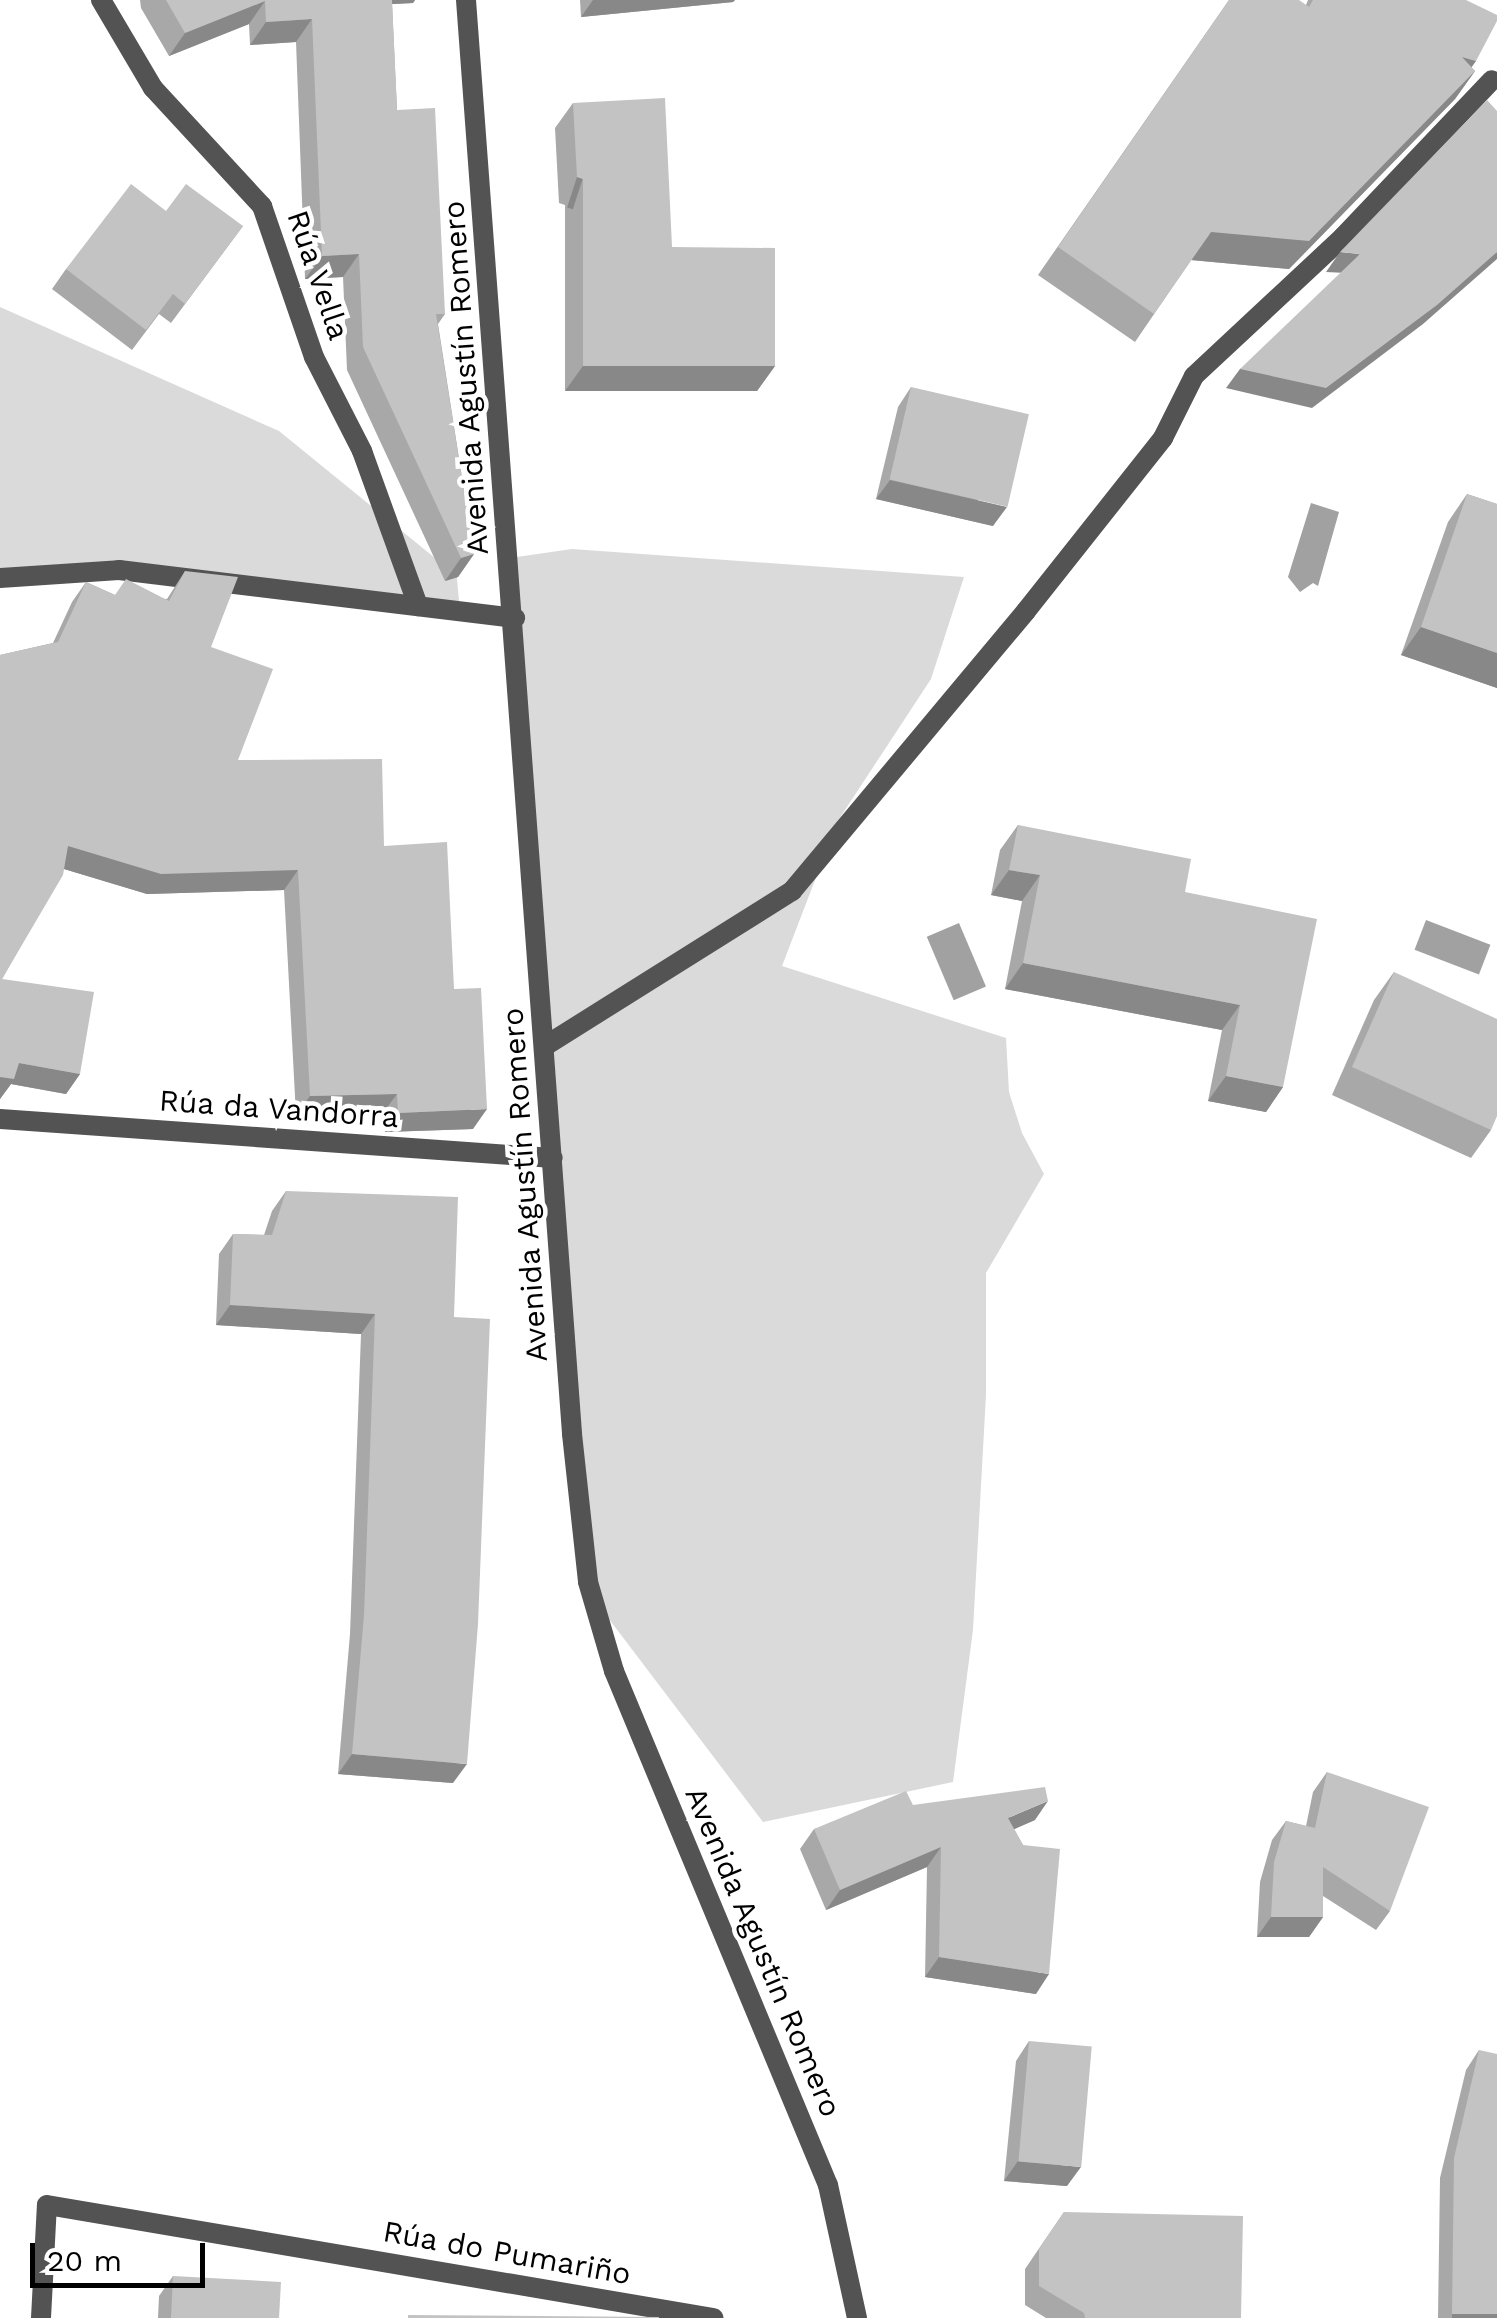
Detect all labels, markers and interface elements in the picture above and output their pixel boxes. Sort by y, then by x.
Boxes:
street label: Avenida Agustín Romero [436,199,496,557]
street label: Rúa Vella [279,205,357,345]
street label: Avenida Agustín Romero [495,1006,555,1364]
street label: Rúa da Vandorra [157,1083,401,1135]
street label: Avenida Agustín Romero [677,1781,849,2123]
street label: Rúa do Pumariño [380,2213,634,2293]
scale bar [35,2223,210,2285]
text: 20 m [47,2243,122,2278]

